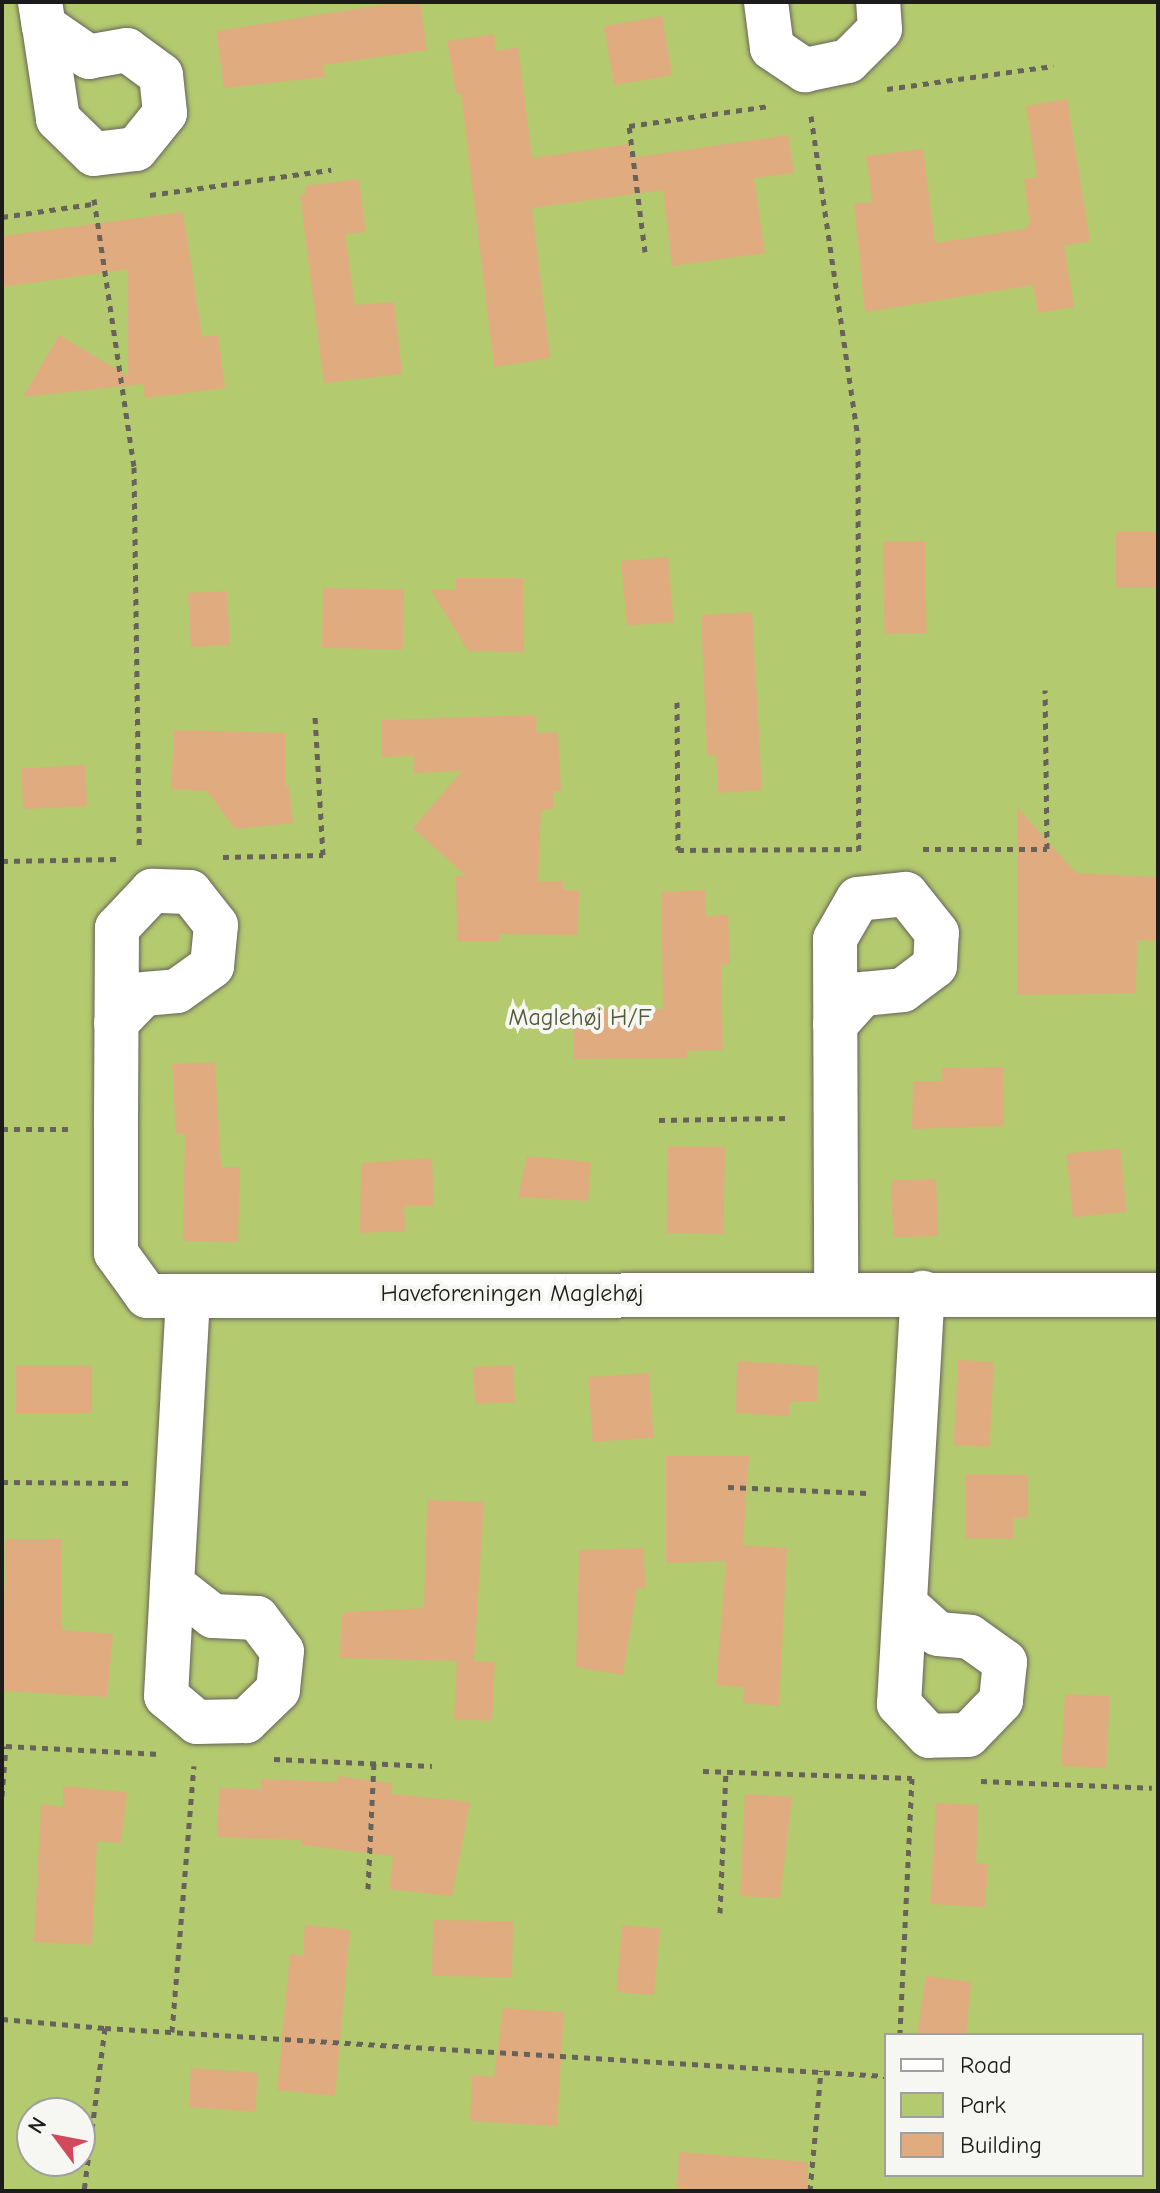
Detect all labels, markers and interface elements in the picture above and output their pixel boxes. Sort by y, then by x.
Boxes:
park label: Maglehøj H/F [508,1004,652,1032]
street label: Haveforeningen Maglehøj [381,1280,643,1308]
legend [884,2033,1144,2177]
text: Road [960,2051,1012,2079]
text: Park [960,2091,1006,2119]
north arrow [16,2097,96,2177]
text: N [23,2112,52,2138]
text: Building [960,2131,1042,2159]

